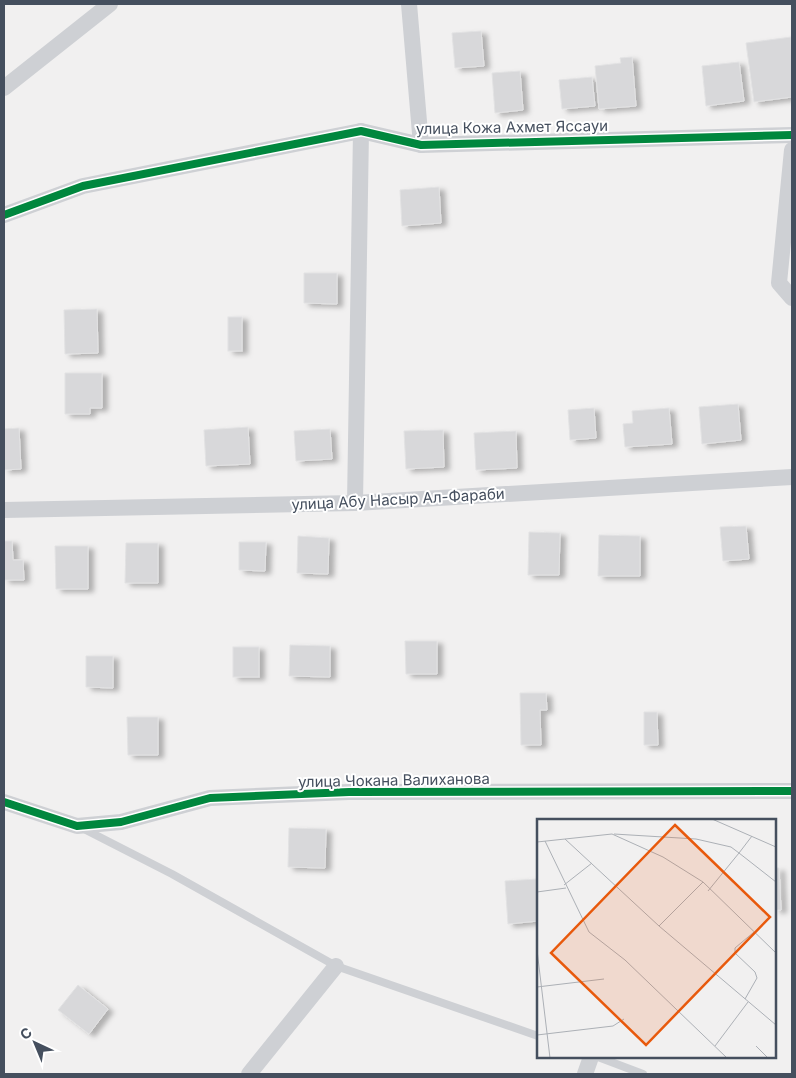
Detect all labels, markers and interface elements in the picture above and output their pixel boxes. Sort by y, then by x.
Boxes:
street label: улица Кожа Ахмет Яссауи [416,116,608,138]
street label: улица Абу Насыр Ал-Фараби [291,484,505,514]
street label: улица Чокана Валиханова [298,769,490,791]
inset map [537,819,776,1058]
north arrow [10,1018,60,1068]
text: С [16,1024,35,1043]

